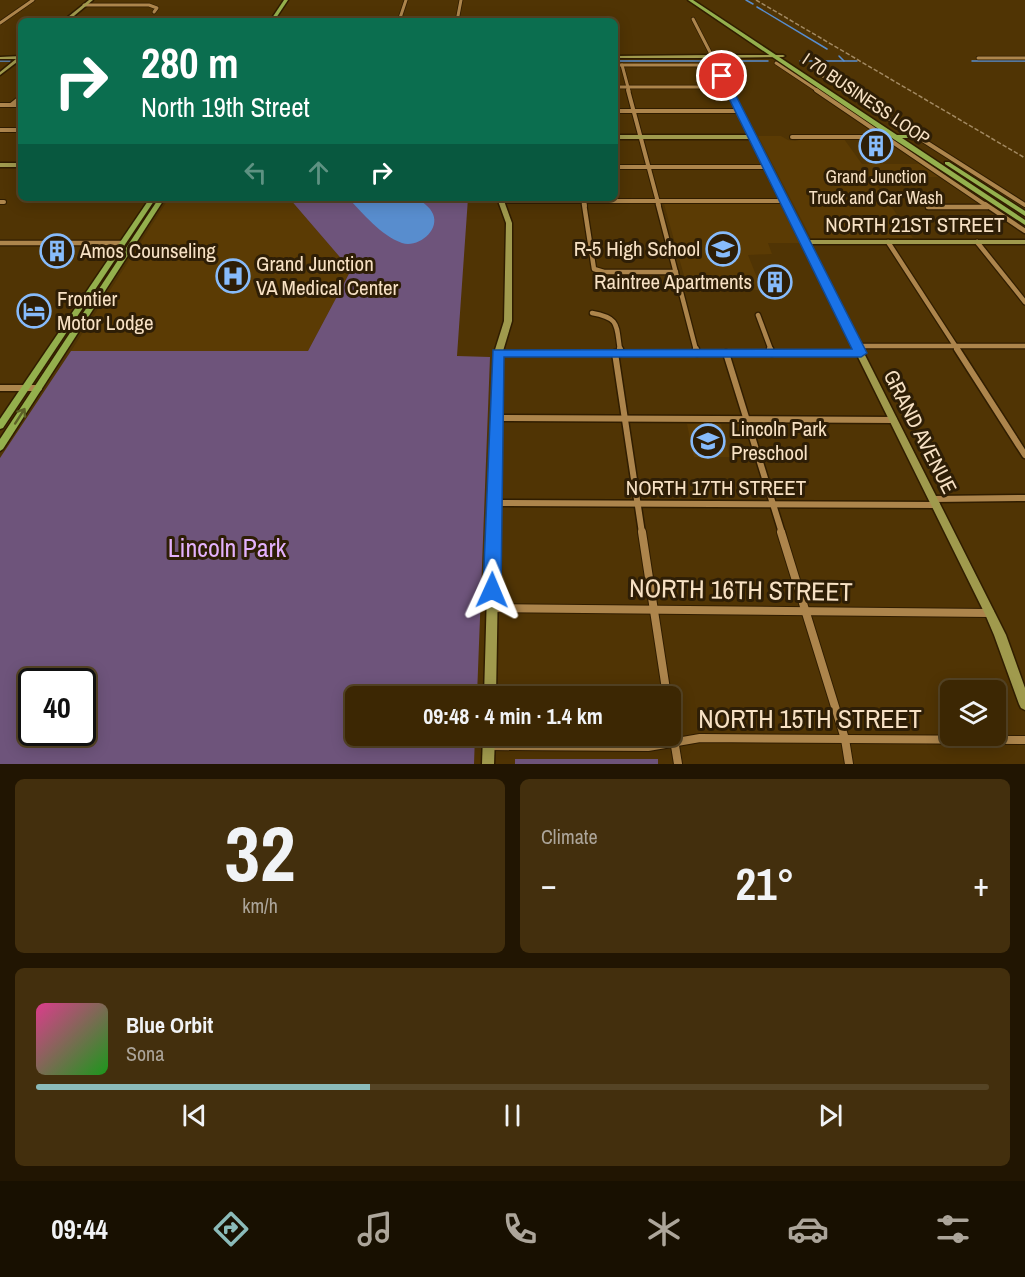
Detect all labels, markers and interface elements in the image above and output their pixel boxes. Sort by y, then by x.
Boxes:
text: 280 m [141,35,239,91]
icon: right [42,42,120,120]
street label: I 70 BUSINESS LOOP [798,47,935,151]
pin [696,50,747,101]
icon: arrive [705,59,738,92]
text: North 19th Street [141,89,310,125]
building icon: Grand Junction Truck and Car Wash [858,128,894,164]
icon: left [239,156,272,189]
icon: ahead [302,156,335,189]
icon: right [365,156,398,189]
place label: Grand Junction Truck and Car Wash [809,164,943,210]
street label: NORTH 21ST STREET [825,210,1005,239]
school or university icon: R-5 High School [705,231,741,267]
building icon: Amos Counseling [39,233,75,269]
place label: R-5 High School [574,234,700,263]
place label: Amos Counseling [79,236,216,265]
place label: Grand Junction VA Medical Center [256,249,399,302]
hospital icon: Grand Junction VA Medical Center [215,258,251,294]
building icon: Raintree Apartments [757,264,793,300]
place label: Raintree Apartments [594,267,752,296]
place label: Frontier Motor Lodge [57,284,154,337]
hotel icon: Frontier Motor Lodge [16,293,52,329]
street label: GRAND AVENUE [877,365,964,499]
one-way arrow [14,408,27,425]
place label: Lincoln Park Preschool [731,414,827,467]
school or university icon: Lincoln Park Preschool [690,423,726,459]
street label: NORTH 17TH STREET [626,473,807,502]
park label: Lincoln Park [168,530,287,565]
position arrow [460,558,524,622]
street label: NORTH 16TH STREET [629,570,853,609]
speed limit sign: 40 [18,668,96,746]
map controls [940,680,1006,746]
button: layers [940,680,1006,746]
text: 09:48 · 4 min · 1.4 km [423,701,603,731]
street label: NORTH 15TH STREET [698,701,922,736]
text: 32 [224,800,296,905]
text: Climate [541,823,598,850]
text: 21° [735,853,795,914]
text: − [541,862,557,906]
text: + [973,862,989,906]
text: km/h [242,892,278,919]
text: Blue Orbit [126,1010,213,1040]
text: Sona [126,1040,164,1067]
icon: previous [178,1099,211,1132]
icon: pause [496,1099,529,1132]
icon: next [814,1099,847,1132]
icon: directions [210,1208,252,1250]
icon: music [354,1208,396,1250]
icon: phone [499,1208,541,1250]
icon: climate [643,1208,685,1250]
icon: car [787,1208,829,1250]
icon: filters [932,1208,974,1250]
text: 09:44 [51,1211,108,1247]

